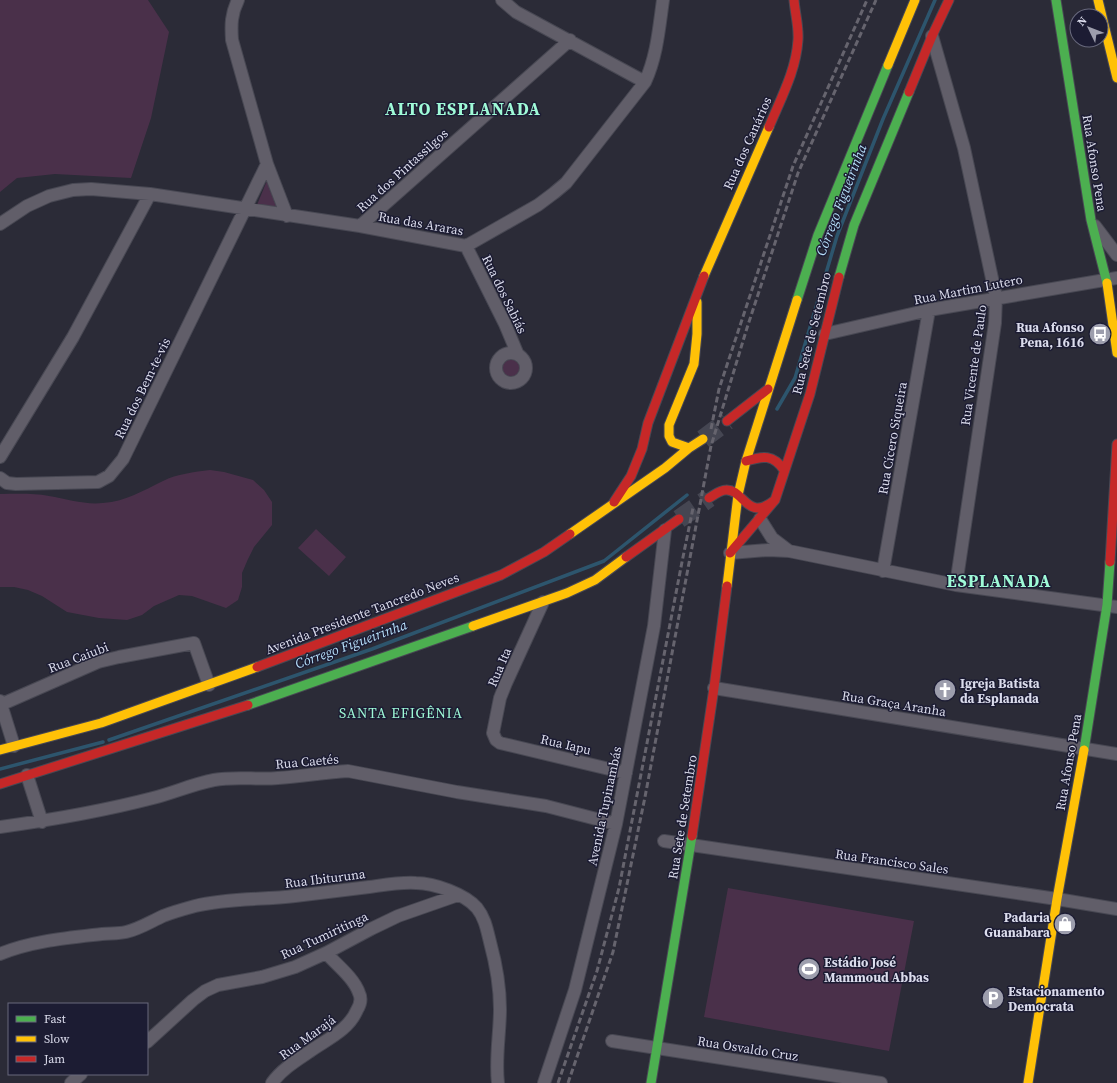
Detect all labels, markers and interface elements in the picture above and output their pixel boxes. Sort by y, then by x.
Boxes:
north arrow [1069,8,1109,48]
text: N [1074,13,1090,30]
street label: Rua dos Canários [719,94,776,192]
district label: ALTO ESPLANADA [385,97,541,121]
street label: Rua Afonso Pena [1078,113,1111,213]
street label: Rua dos Pintassilgos [353,125,452,216]
water label: Córrego Figueirinha [811,141,872,259]
street label: Rua das Araras [377,208,465,239]
street label: Rua dos Sabiás [478,252,531,337]
street label: Rua Sete de Setembro [788,270,835,396]
street label: Rua Martim Lutero [912,271,1024,308]
street label: Rua Vicente de Paulo [957,303,990,427]
place label: Rua Afonso Pena, 1616 [1016,319,1084,351]
bus stop icon: Rua Afonso Pena, 1616 [1087,321,1113,347]
street label: Rua dos Bem-te-vis [111,335,174,442]
street label: Rua Cícero Siqueira [874,380,911,496]
street label: Avenida Presidente Tancredo Neves [263,568,462,658]
district label: ESPLANADA [947,569,1051,593]
water label: Córrego Figueirinha [292,614,410,674]
street label: Rua Caiubi [46,638,111,677]
street label: Rua Ita [484,645,515,689]
place label: Igreja Batista da Esplanada [960,675,1040,707]
church icon: Igreja Batista da Esplanada [932,677,958,703]
street label: Rua Graça Aranha [841,687,948,720]
district label: SANTA EFIGÊNIA [339,703,463,723]
street label: Rua Afonso Pena [1052,712,1085,812]
street label: Rua Iapu [539,730,593,759]
street label: Avenida Tupinambás [584,745,626,867]
street label: Rua Caetés [275,750,340,773]
street label: Rua Sete de Setembro [664,754,701,880]
street label: Rua Francisco Sales [834,845,950,878]
street label: Rua Ibituruna [284,865,367,892]
street label: Rua Tumiritinga [278,908,371,963]
place label: Padaria Guanabara [984,909,1050,941]
shop icon: Padaria Guanabara [1052,911,1078,937]
place label: Estádio José Mammoud Abbas [824,954,929,986]
sports icon: Estádio José Mammoud Abbas [796,956,822,982]
place label: Estacionamento Democrata [1008,983,1105,1015]
parking icon: Estacionamento Democrata [980,985,1006,1011]
legend [8,1003,148,1075]
text: Fast [44,1011,66,1027]
street label: Rua Marajá [276,1011,339,1064]
text: Slow [44,1031,70,1047]
street label: Rua Osvaldo Cruz [696,1032,800,1065]
text: Jam [43,1051,65,1067]

